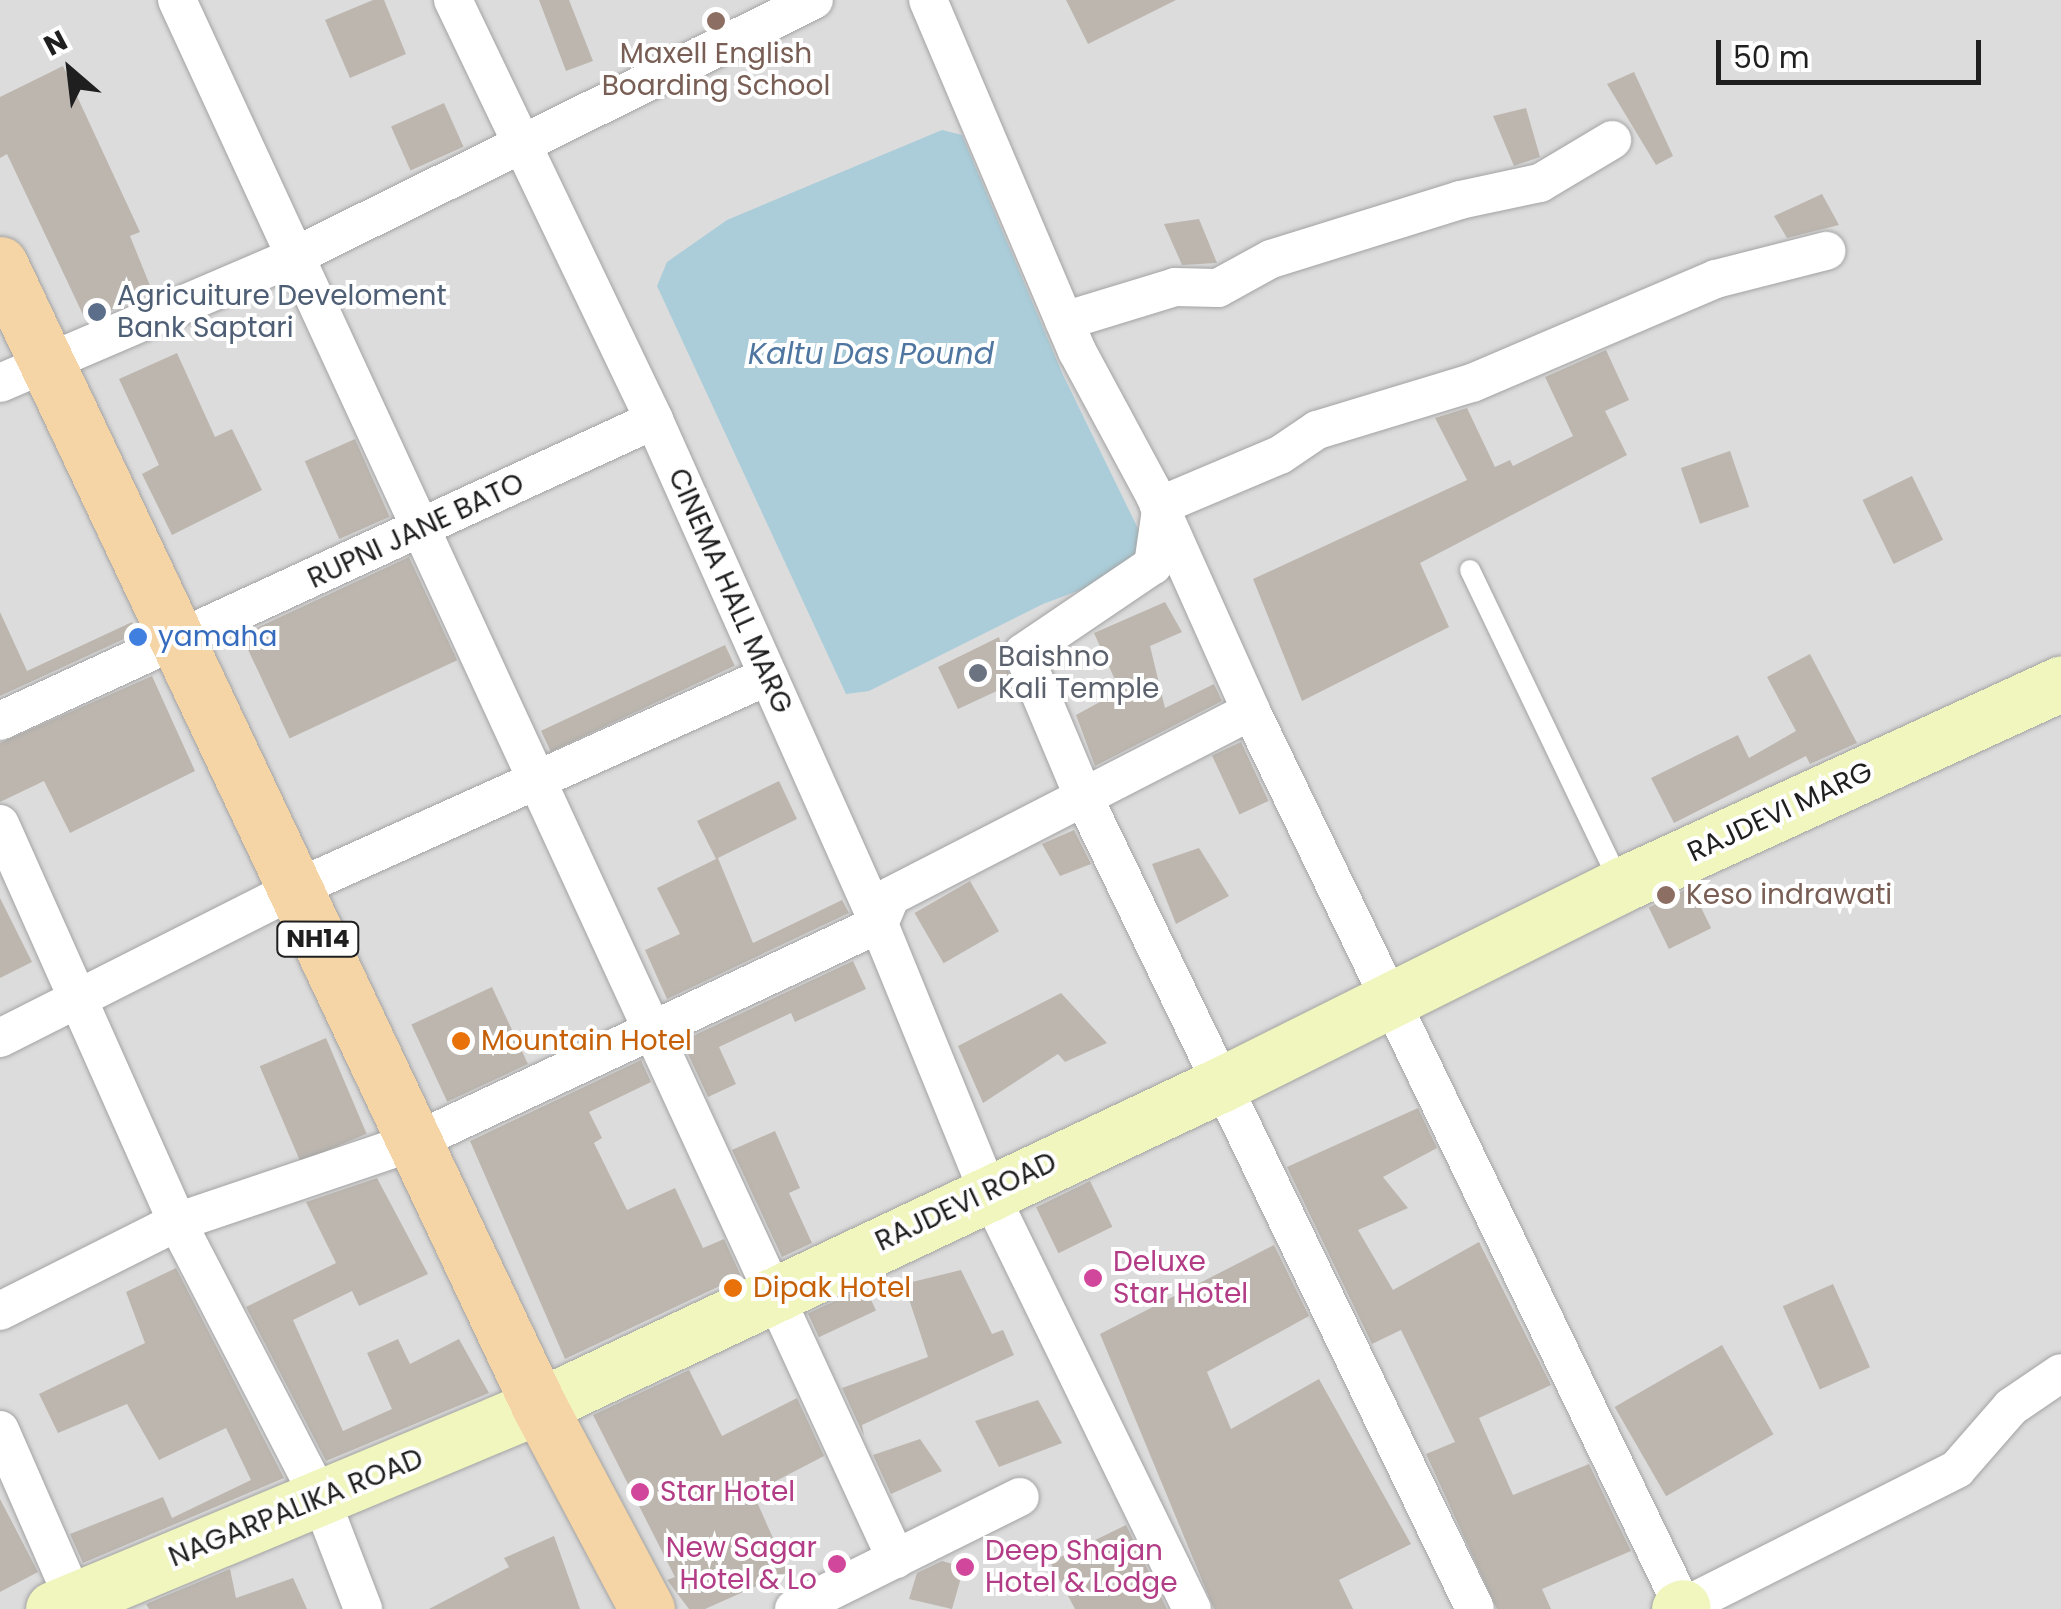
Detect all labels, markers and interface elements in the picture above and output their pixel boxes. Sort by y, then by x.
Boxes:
marker: Maxell English Boarding School [705,10,727,32]
north arrow [20,20,120,120]
scale bar [1721,20,1986,82]
text: N [37,21,74,65]
text: 50 m [1733,36,1810,79]
place label: Maxell English Boarding School [602,37,830,103]
place label: Agricuiture Develoment Bank Saptari [117,279,447,345]
marker: Agricuiture Develoment Bank Saptari [86,301,108,323]
water label: Kaltu Das Pound [748,336,994,372]
street label: CINEMA HALL MARG [661,463,799,719]
street label: RUPNI JANE BATO [303,466,529,596]
place label: yamaha [158,620,277,654]
marker: yamaha [127,626,149,648]
place label: Baishno Kali Temple [998,640,1159,706]
marker: Baishno Kali Temple [967,662,989,684]
street label: RAJDEVI MARG [1682,755,1878,869]
place label: Keso indrawati [1686,878,1892,912]
marker: Keso indrawati [1655,884,1677,906]
road number: NH14 [276,919,360,959]
place label: Mountain Hotel [481,1024,692,1058]
marker: Mountain Hotel [450,1030,472,1052]
street label: RAJDEVI ROAD [870,1145,1062,1259]
place label: Deluxe Star Hotel [1113,1245,1248,1311]
marker: Deluxe Star Hotel [1082,1267,1104,1289]
place label: Dipak Hotel [753,1271,911,1305]
marker: Dipak Hotel [722,1277,744,1299]
street label: NAGARPALIKA ROAD [164,1442,428,1574]
place label: Star Hotel [660,1475,795,1509]
marker: Star Hotel [629,1481,651,1503]
place label: New Sagar Hotel & Lo [666,1531,817,1597]
place label: Deep Shajan Hotel & Lodge [985,1534,1178,1600]
marker: New Sagar Hotel & Lo [826,1553,848,1575]
marker: Deep Shajan Hotel & Lodge [954,1556,976,1578]

